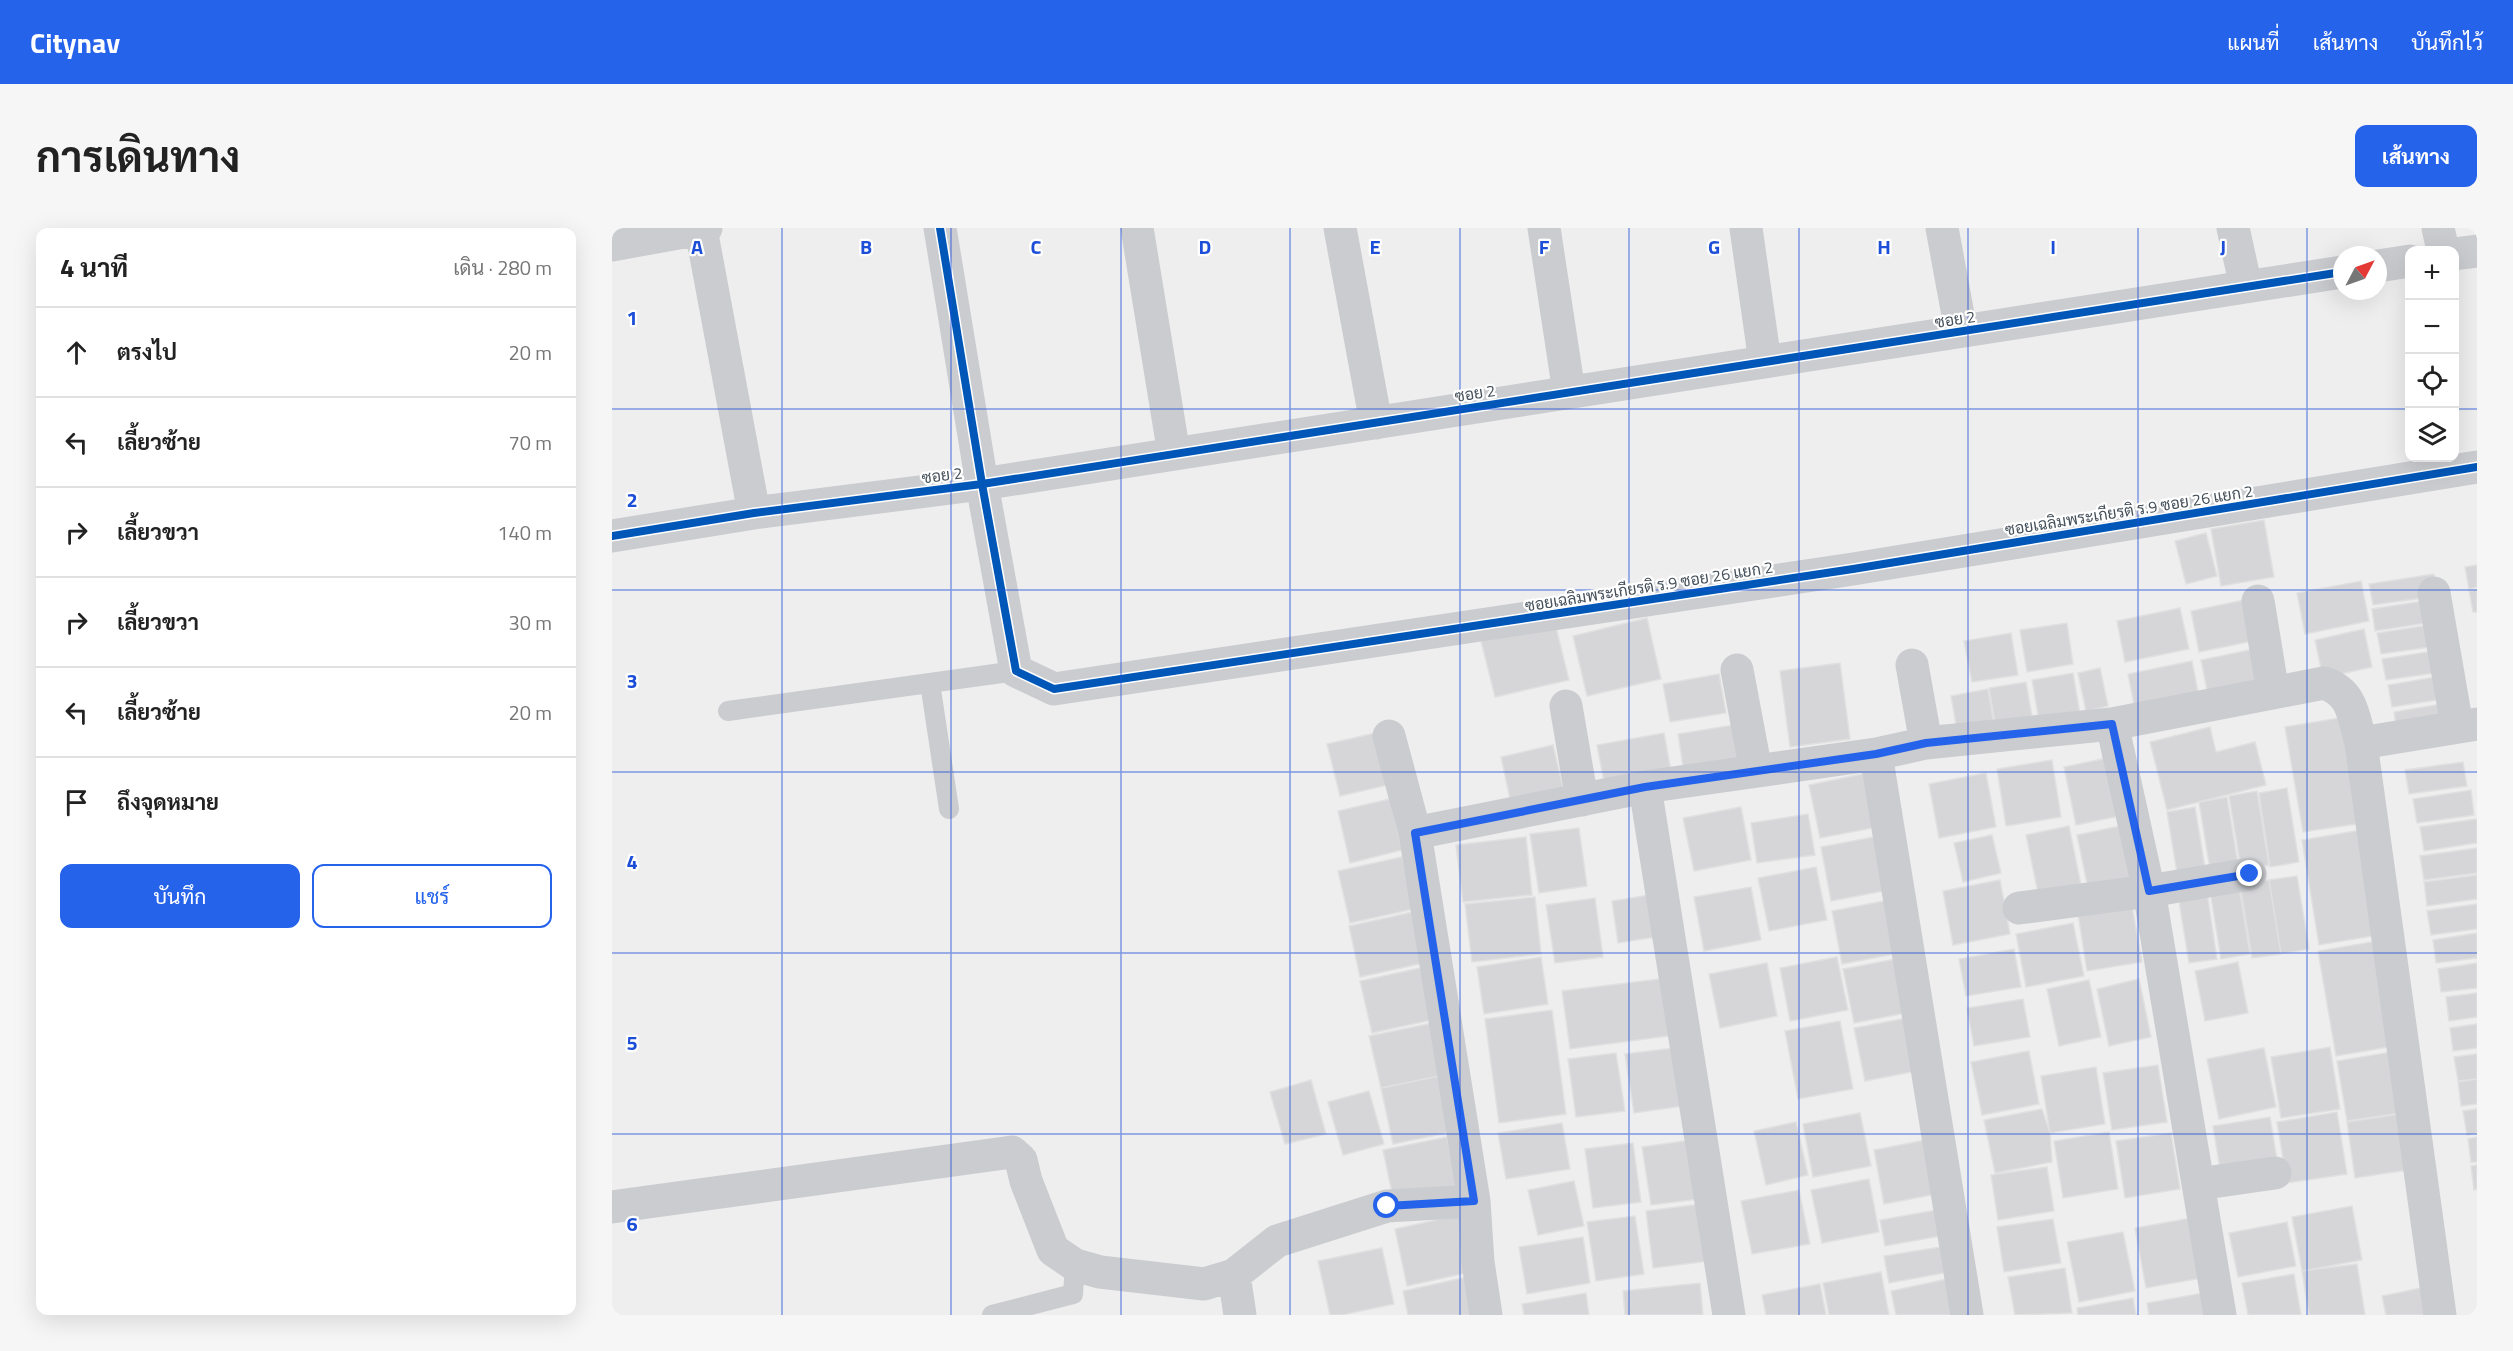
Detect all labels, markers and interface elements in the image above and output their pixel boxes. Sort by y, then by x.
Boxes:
text: Citynav [30,21,120,64]
text: แผนที่ [2227,26,2280,58]
text: เส้นทาง [2313,26,2378,58]
text: บันทึกไว้ [2411,26,2483,58]
text: การเดินทาง [36,124,240,188]
button: เส้นทาง [2355,125,2477,187]
text: A [691,231,703,262]
text: B [860,231,872,262]
text: C [1031,231,1042,262]
text: D [1199,231,1211,262]
text: E [1369,231,1381,262]
text: F [1539,231,1550,262]
text: G [1708,231,1720,262]
text: H [1877,231,1891,262]
text: I [2050,231,2056,262]
text: J [2220,231,2226,262]
north arrow [2333,246,2387,300]
map controls [2405,246,2459,462]
button: + [2405,246,2459,300]
text: 4 นาที [60,248,128,287]
text: เดิน · 280 m [453,252,552,283]
button: − [2405,300,2459,354]
text: 1 [626,302,638,333]
street label: ซอย 2 [1933,304,1977,334]
text: ตรงไป [117,335,177,369]
icon: ahead [60,336,93,369]
text: 20 m [508,337,552,368]
button: locate [2405,354,2459,408]
street label: ซอย 2 [1453,378,1497,408]
button: layers [2405,408,2459,462]
text: เลี้ยวซ้าย [117,425,201,459]
icon: left [60,426,93,459]
text: 70 m [508,427,552,458]
street label: ซอย 2 [920,461,964,489]
street label: ซอยเฉลิมพระเกียรติ ร.9 ซอย 26 แยก 2 [2003,479,2255,541]
text: 2 [626,484,638,515]
text: เลี้ยวขวา [117,515,199,549]
icon: right [60,516,93,549]
text: 140 m [497,517,552,548]
street label: ซอยเฉลิมพระเกียรติ ร.9 ซอย 26 แยก 2 [1523,555,1775,617]
text: เลี้ยวขวา [117,605,199,639]
icon: right [60,606,93,639]
text: 30 m [508,607,552,638]
text: 3 [626,665,638,696]
text: เลี้ยวซ้าย [117,695,201,729]
icon: left [60,696,93,729]
text: 20 m [508,697,552,728]
text: ถึงจุดหมาย [117,785,219,819]
icon: arrive [60,786,93,819]
text: 4 [626,846,638,877]
route end [2236,860,2262,886]
button: บันทึก [60,864,300,928]
button: แชร์ [312,864,552,928]
text: 5 [626,1027,638,1058]
route start [1373,1192,1399,1218]
text: 6 [626,1208,638,1239]

